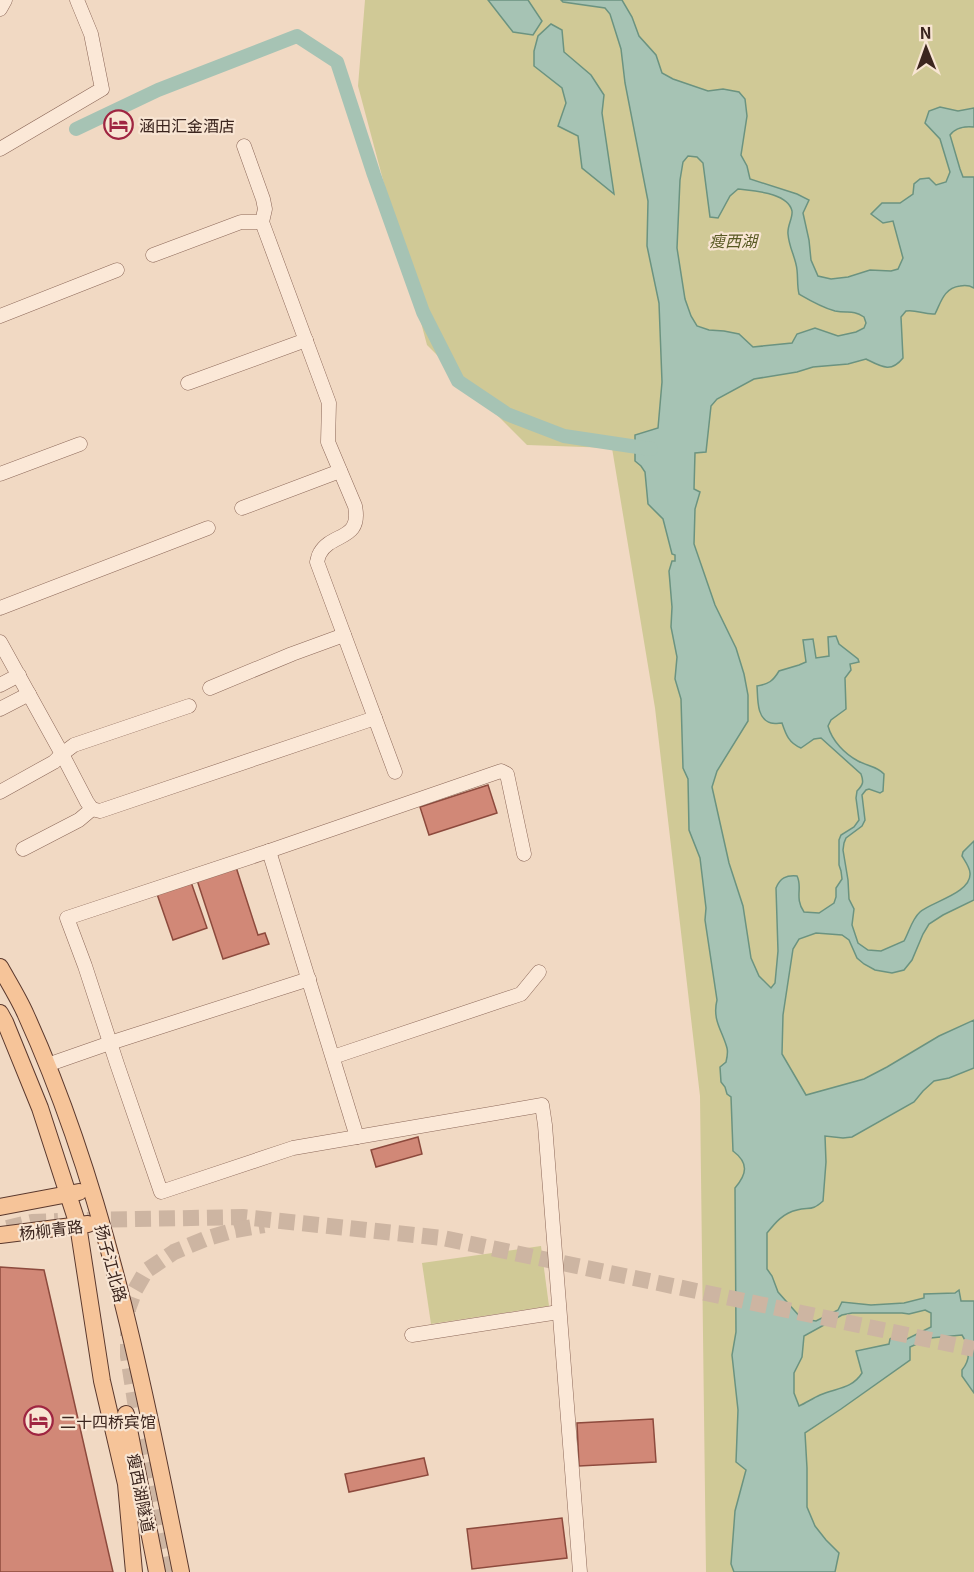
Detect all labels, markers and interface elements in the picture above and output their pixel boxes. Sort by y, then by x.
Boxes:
north arrow [896,18,956,78]
text: N [920,20,932,44]
hotel icon: 涵田汇金酒店 [102,109,134,141]
place label: 涵田汇金酒店 [139,113,235,137]
park label: 瘦西湖 [709,228,760,252]
street label: 杨柳青路 [18,1213,84,1245]
street label: 扬子江北路 [90,1221,134,1305]
hotel icon: 二十四桥宾馆 [23,1405,55,1437]
place label: 二十四桥宾馆 [60,1409,156,1433]
street label: 瘦西湖隧道 [123,1451,161,1535]

